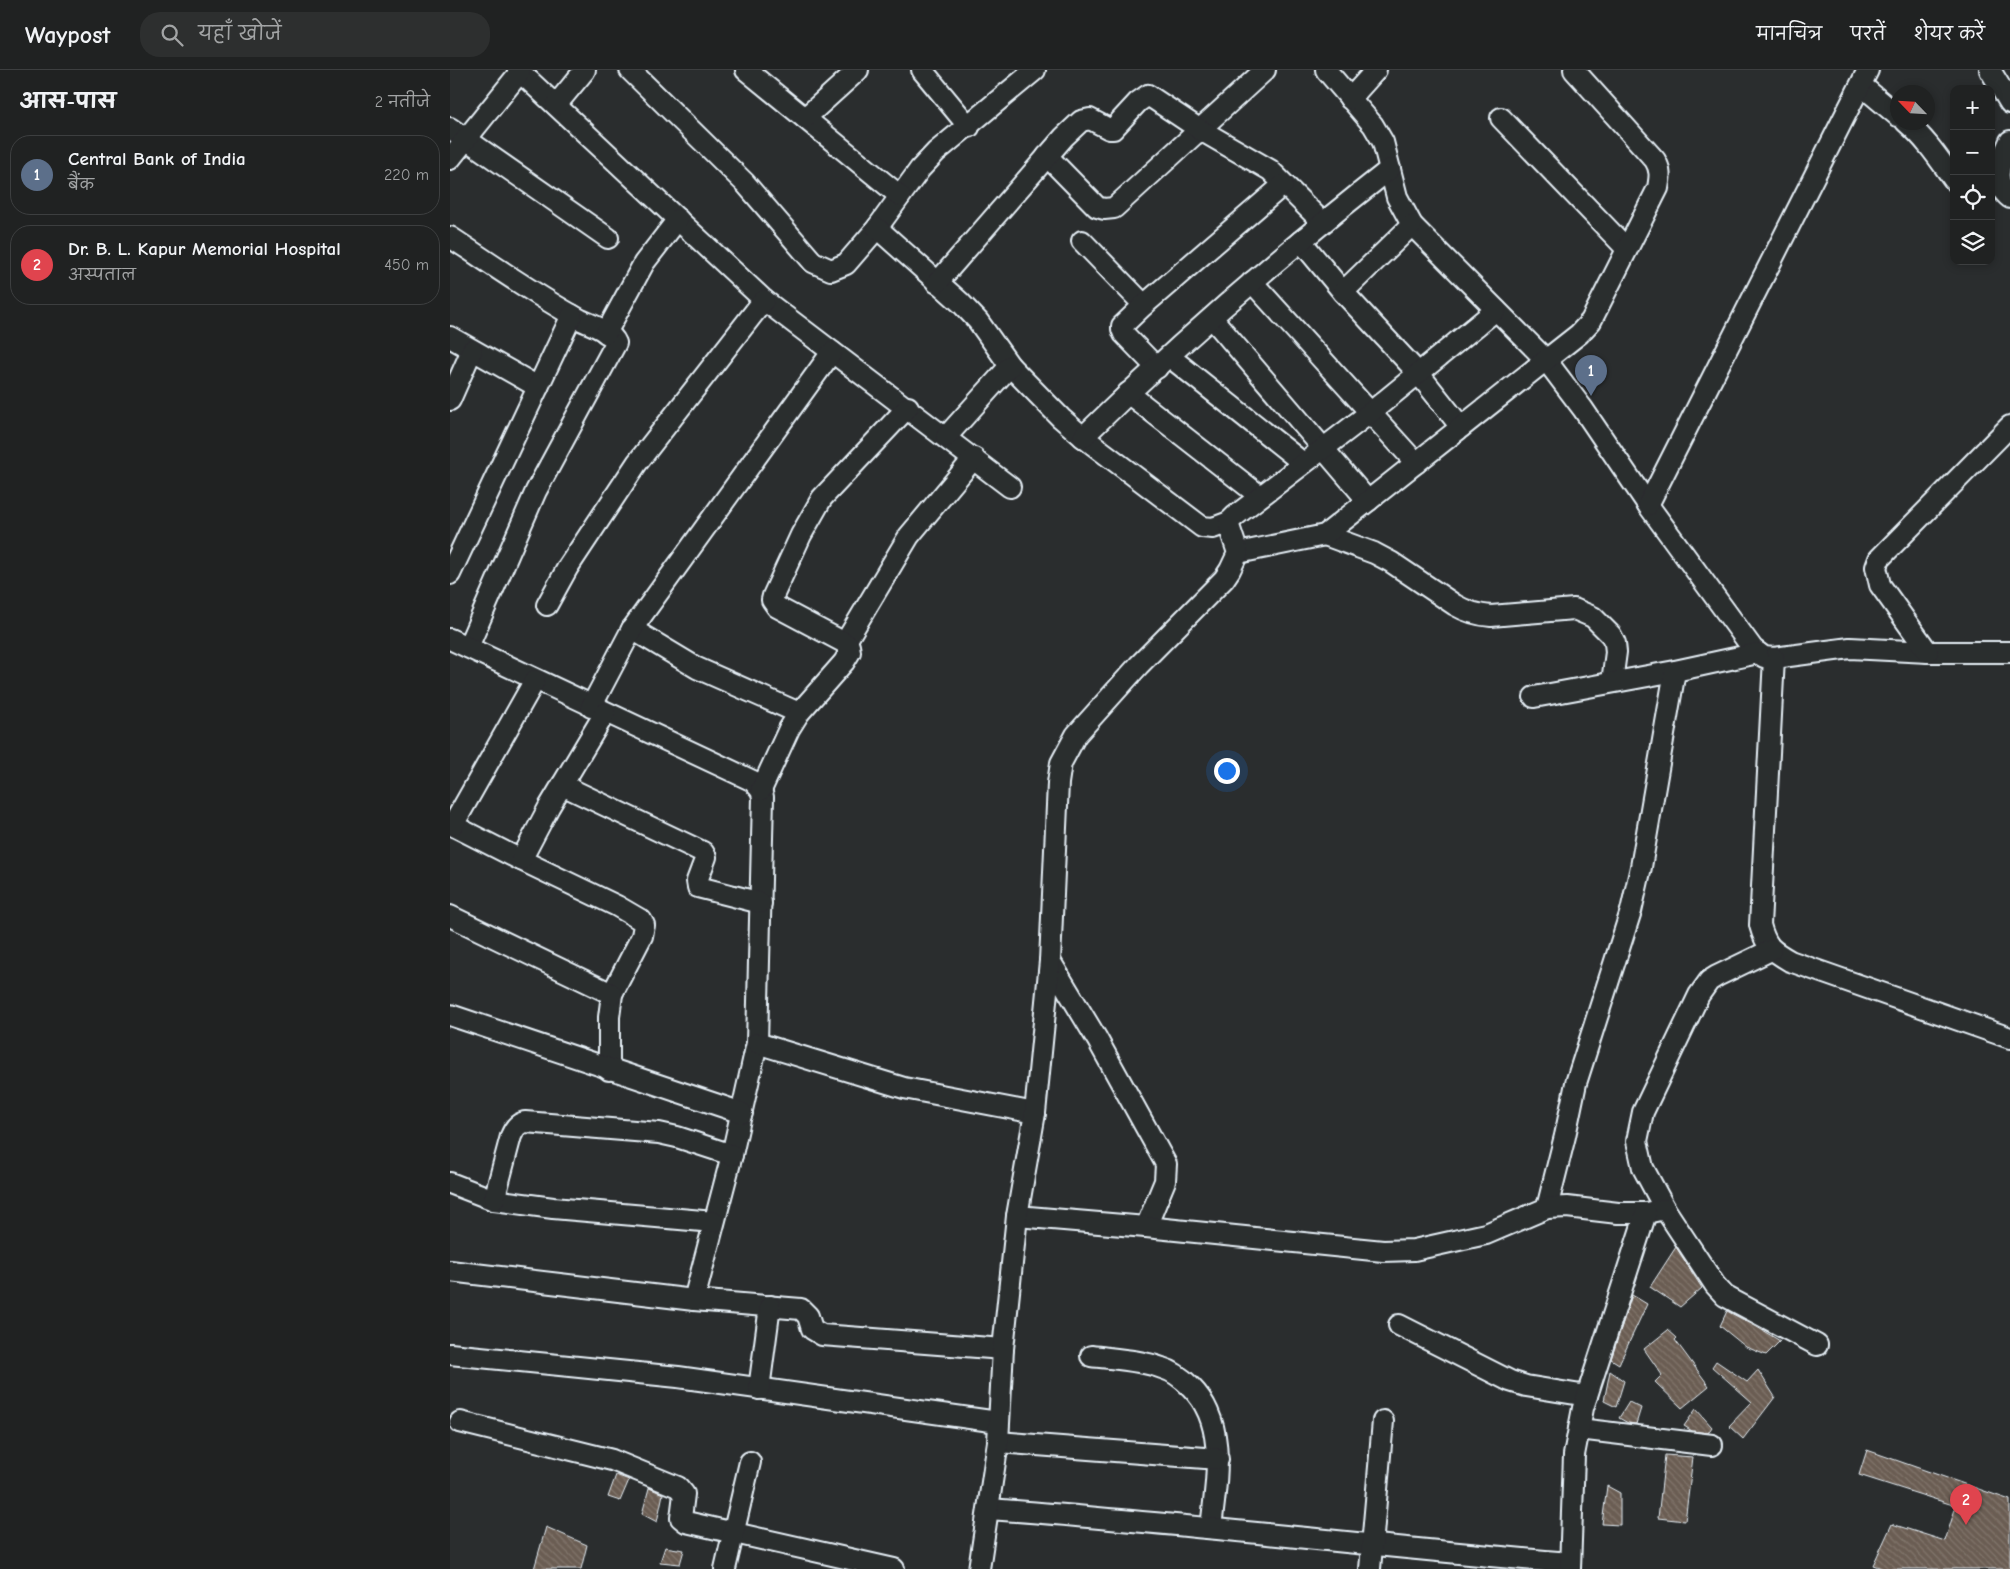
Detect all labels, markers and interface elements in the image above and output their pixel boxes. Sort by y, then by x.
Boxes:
search box [140,12,490,57]
text: Waypost [25,21,110,49]
icon: search [158,21,186,49]
text: यहाँ खोजें [198,23,281,45]
text: मानचित्र [1756,24,1822,45]
text: परतें [1850,24,1886,45]
text: शेयर करें [1914,24,1985,45]
north arrow [1890,85,1935,130]
map controls [1950,85,1995,265]
button: + [1950,85,1995,130]
text: आस-पास [20,89,116,113]
text: 2 नतीजे [375,93,430,111]
button: − [1950,130,1995,175]
text: Central Bank of India [68,148,246,170]
text: 1 [34,166,40,184]
text: 220 m [384,166,429,184]
button: locate [1950,175,1995,220]
text: बैंक [68,176,94,194]
button: layers [1950,220,1995,265]
text: Dr. B. L. Kapur Memorial Hospital [68,238,341,260]
text: 2 [33,256,41,274]
text: 450 m [384,256,429,274]
text: अस्पताल [68,266,136,284]
pin: 1 [1575,355,1607,396]
your location [1214,758,1240,784]
pin: 2 [1950,1484,1982,1525]

